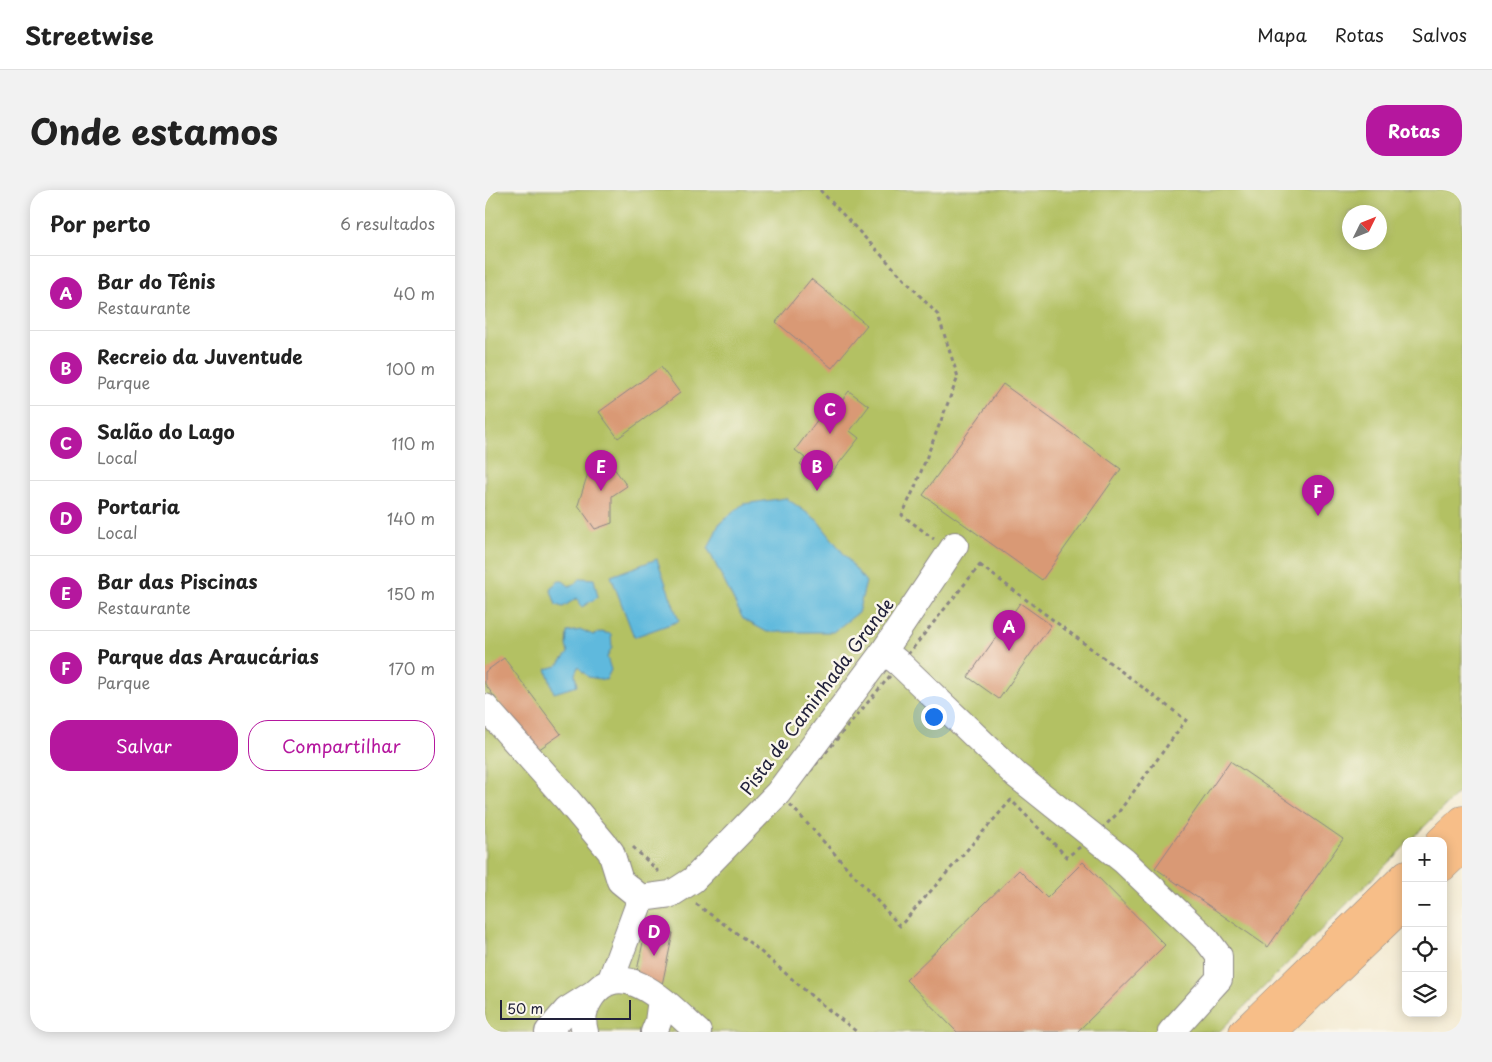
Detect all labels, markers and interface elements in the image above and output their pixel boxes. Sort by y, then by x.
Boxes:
text: Streetwise [25,17,154,53]
text: Mapa [1257,21,1307,48]
text: Rotas [1335,21,1384,48]
text: Salvos [1412,21,1467,48]
text: Onde estamos [30,104,278,157]
button: Rotas [1366,105,1462,156]
north arrow [1342,205,1387,250]
text: Por perto [50,207,150,239]
text: 6 resultados [340,211,435,235]
text: Bar do Tênis [97,267,215,295]
text: A [60,281,72,305]
text: 40 m [393,281,435,305]
text: Restaurante [97,295,191,319]
text: Recreio da Juventude [97,342,303,370]
text: B [61,356,71,380]
text: 100 m [386,356,435,380]
text: Parque [97,370,150,394]
pin: C [814,393,846,434]
text: Salão do Lago [97,417,235,445]
text: C [60,431,72,455]
text: 110 m [392,431,435,455]
text: Local [97,445,138,469]
pin: E [585,450,617,491]
pin: B [801,450,833,491]
pin: F [1302,475,1334,516]
text: Portaria [97,492,180,520]
text: D [60,506,72,530]
text: 140 m [387,506,435,530]
text: Local [97,520,138,544]
text: Bar das Piscinas [97,567,258,595]
text: E [61,581,71,605]
text: 150 m [387,581,435,605]
street label: Pista de Caminhada Grande [733,592,899,800]
text: Restaurante [97,595,191,619]
pin: A [993,610,1025,651]
text: Parque das Araucárias [97,642,319,670]
text: F [61,656,71,680]
text: 170 m [389,656,435,680]
text: Parque [97,670,150,694]
your location [921,704,947,730]
button: Salvar [50,720,238,771]
button: Compartilhar [248,720,435,771]
map controls [1402,837,1447,1017]
button: + [1402,837,1447,882]
button: − [1402,882,1447,927]
pin: D [638,915,670,956]
button: locate [1402,927,1447,972]
button: layers [1402,972,1447,1017]
scale bar [500,997,631,1020]
text: 50 m [507,998,543,1019]

